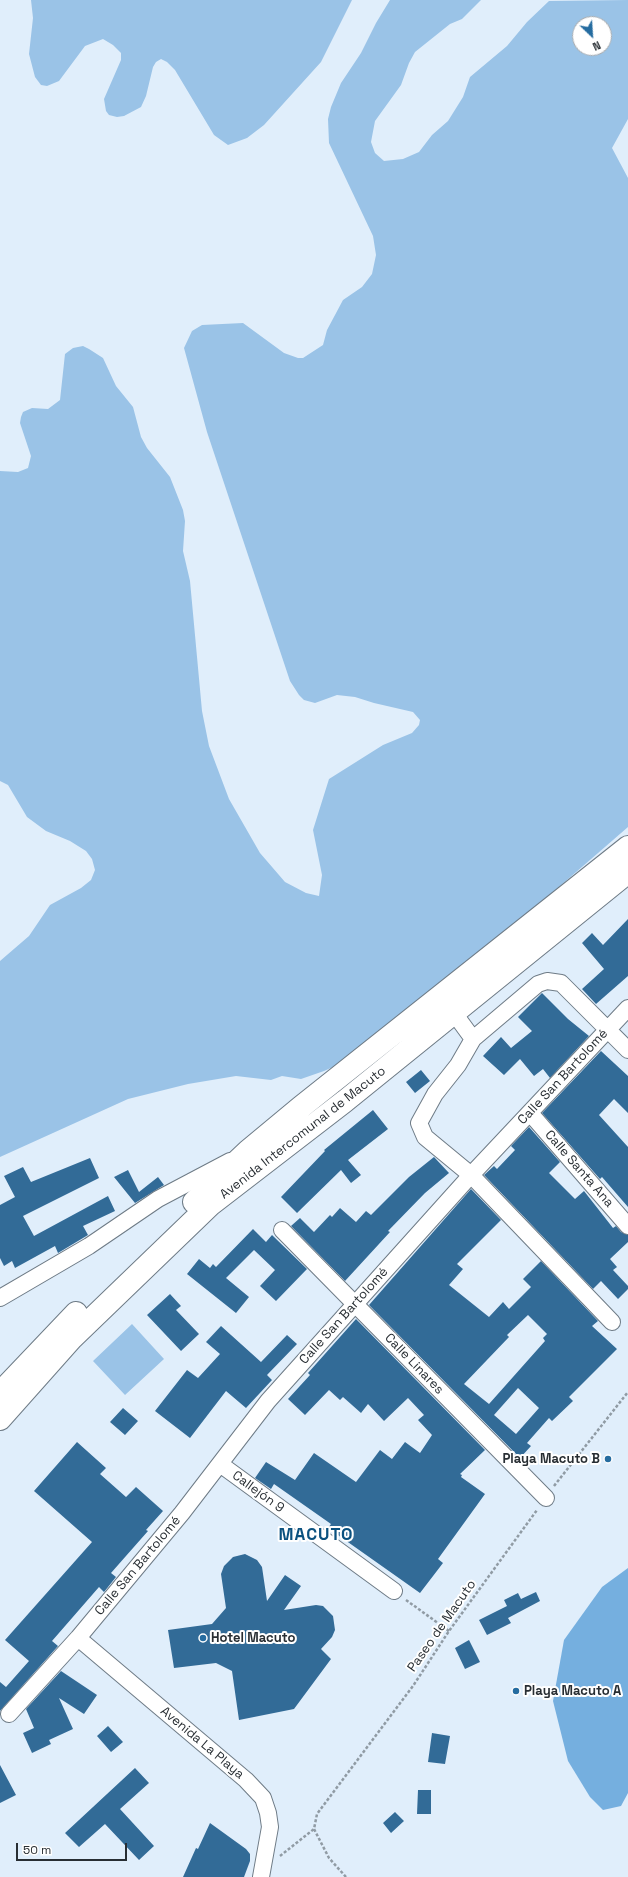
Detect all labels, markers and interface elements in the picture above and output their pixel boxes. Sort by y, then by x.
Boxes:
north arrow [572,16,612,56]
text: N [590,38,603,54]
street label: Calle San Bartolomé [515,1026,611,1128]
street label: Avenida Intercomunal de Macuto [217,1063,389,1203]
street label: Calle Santa Ana [541,1127,617,1211]
street label: Calle San Bartolomé [296,1264,392,1368]
street label: Calle Linares [381,1330,447,1398]
place label: Playa Macuto B [502,1451,600,1467]
marker: Playa Macuto B [603,1454,613,1464]
street label: Callejón 9 [229,1468,287,1516]
street label: Calle San Bartolomé [92,1513,184,1619]
district label: MACUTO [278,1525,354,1545]
street label: Paseo de Macuto [405,1577,479,1675]
place label: Hotel Macuto [211,1630,295,1646]
marker: Hotel Macuto [198,1633,208,1643]
place label: Playa Macuto A [524,1683,621,1699]
marker: Playa Macuto A [511,1686,521,1696]
street label: Avenida La Playa [157,1703,247,1783]
scale bar [18,1835,129,1861]
text: 50 m [23,1842,51,1858]

